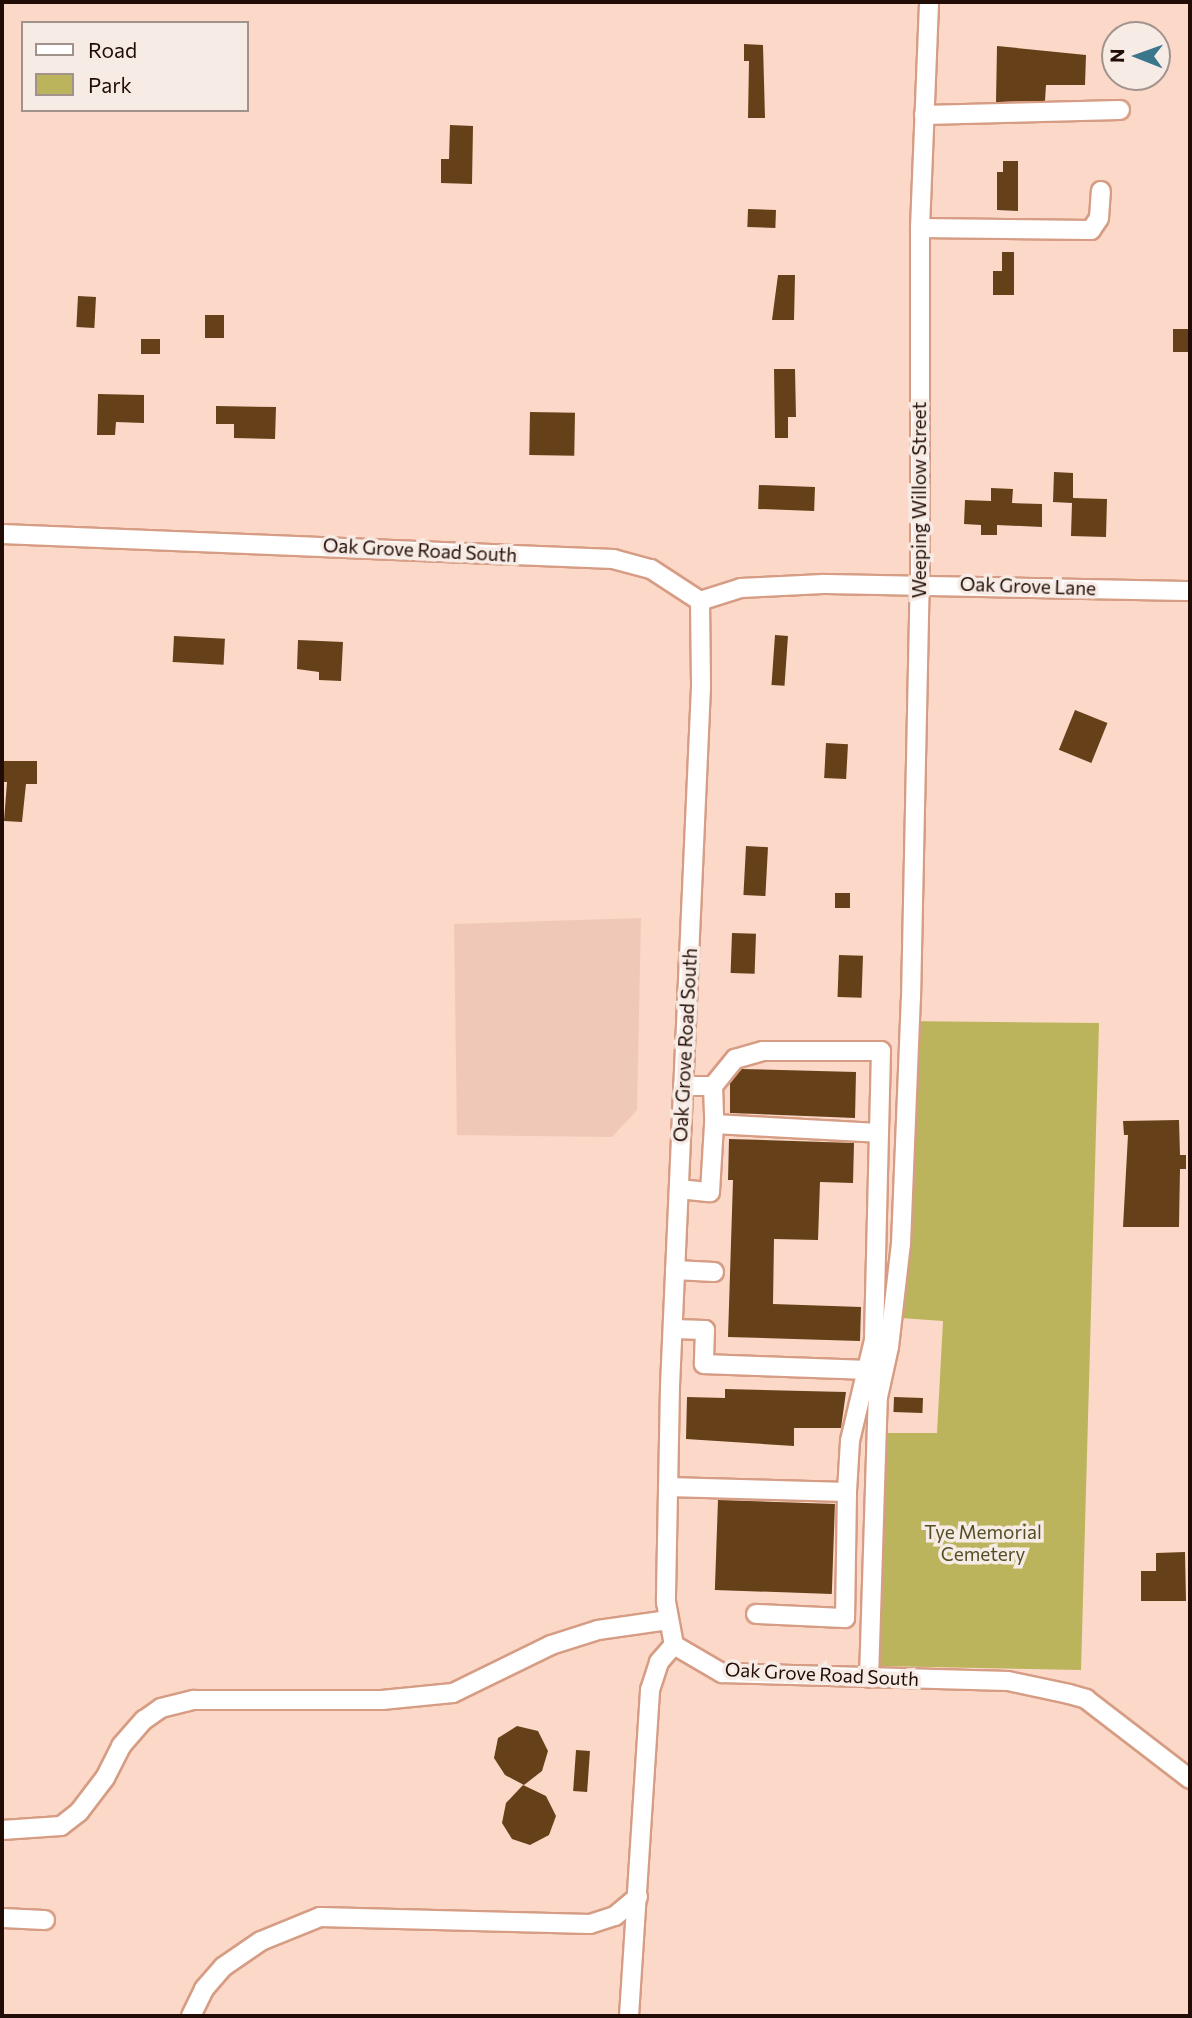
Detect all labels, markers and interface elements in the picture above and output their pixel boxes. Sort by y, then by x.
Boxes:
legend [21,21,248,112]
north arrow [1101,21,1171,91]
text: Road [88,37,137,62]
text: N [1105,48,1128,63]
text: Park [88,72,132,97]
street label: Weeping Willow Street [908,402,930,598]
street label: Oak Grove Road South [322,534,518,566]
street label: Oak Grove Lane [959,572,1097,600]
street label: Oak Grove Road South [669,947,701,1143]
park label: Tye Memorial Cemetery [924,1521,1042,1565]
street label: Oak Grove Road South [724,1658,920,1690]

